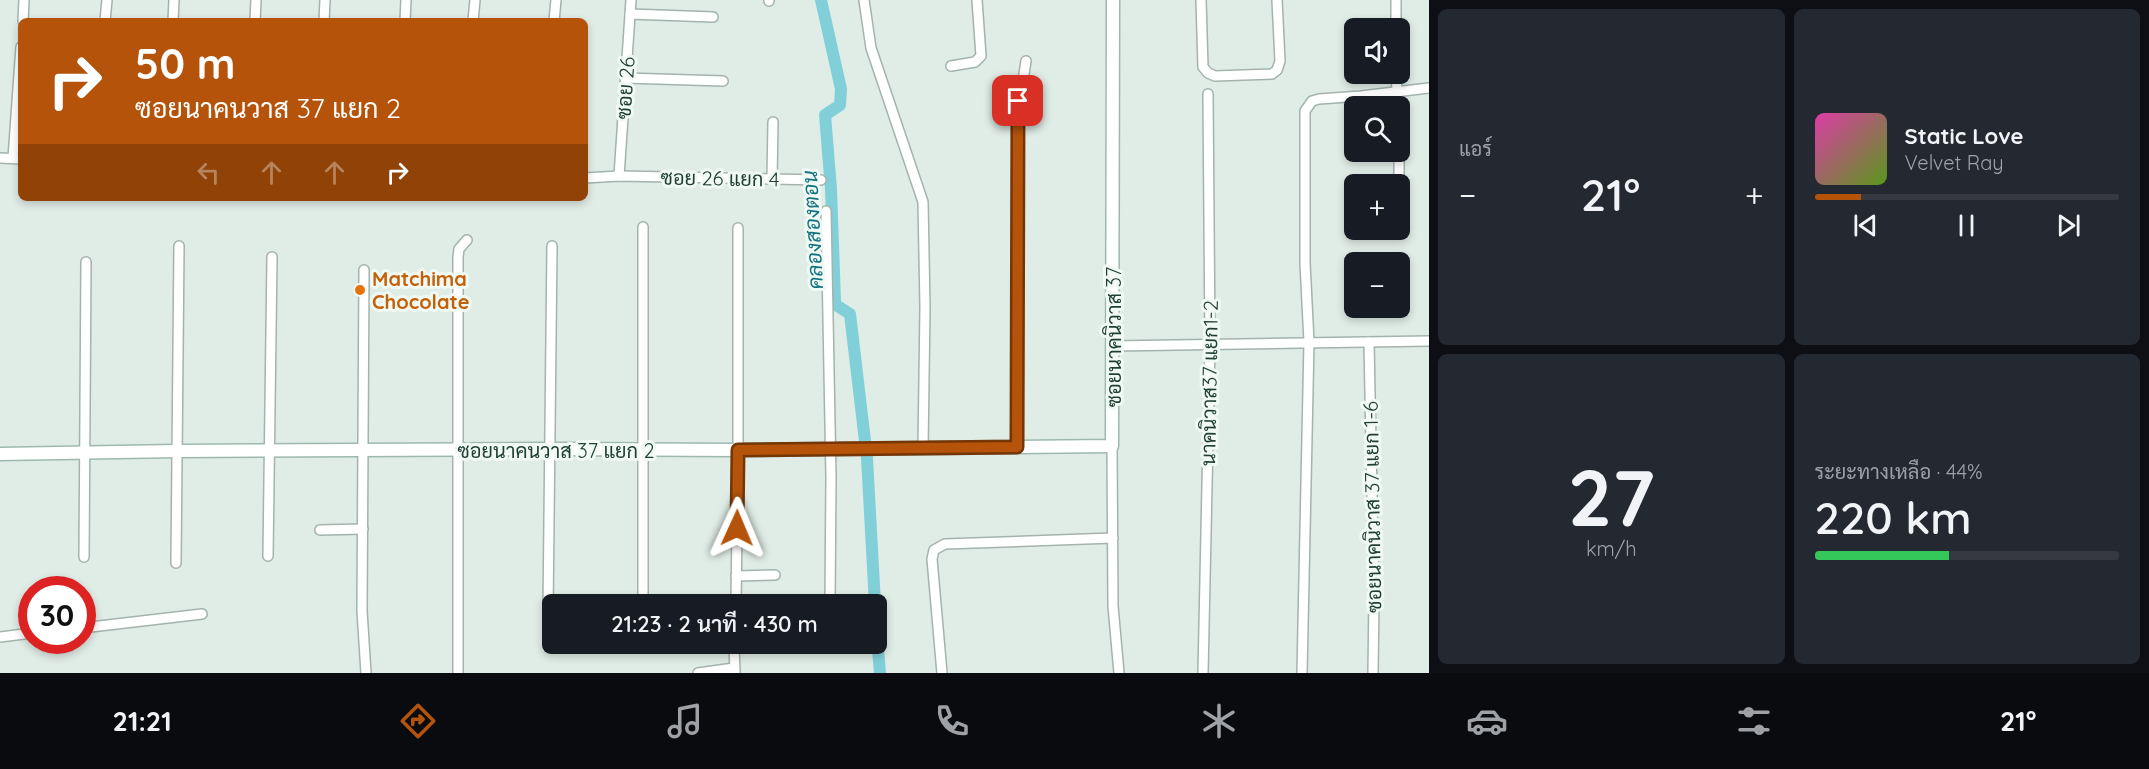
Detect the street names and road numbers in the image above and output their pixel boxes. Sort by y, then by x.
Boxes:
street label: ซอย 26 [610,56,640,120]
street label: ซอย 26 แยก 4 [660,164,780,192]
street label: ซอยนาคนิวาส 37 [1101,267,1126,407]
street label: นาคนิวาส37 แยก1-2 [1195,300,1223,466]
street label: ซอยนาคนิวาส 37 แยก 1-6 [1358,401,1386,613]
street label: ซอยนาคนวาส 37 แยก 2 [457,438,655,463]

